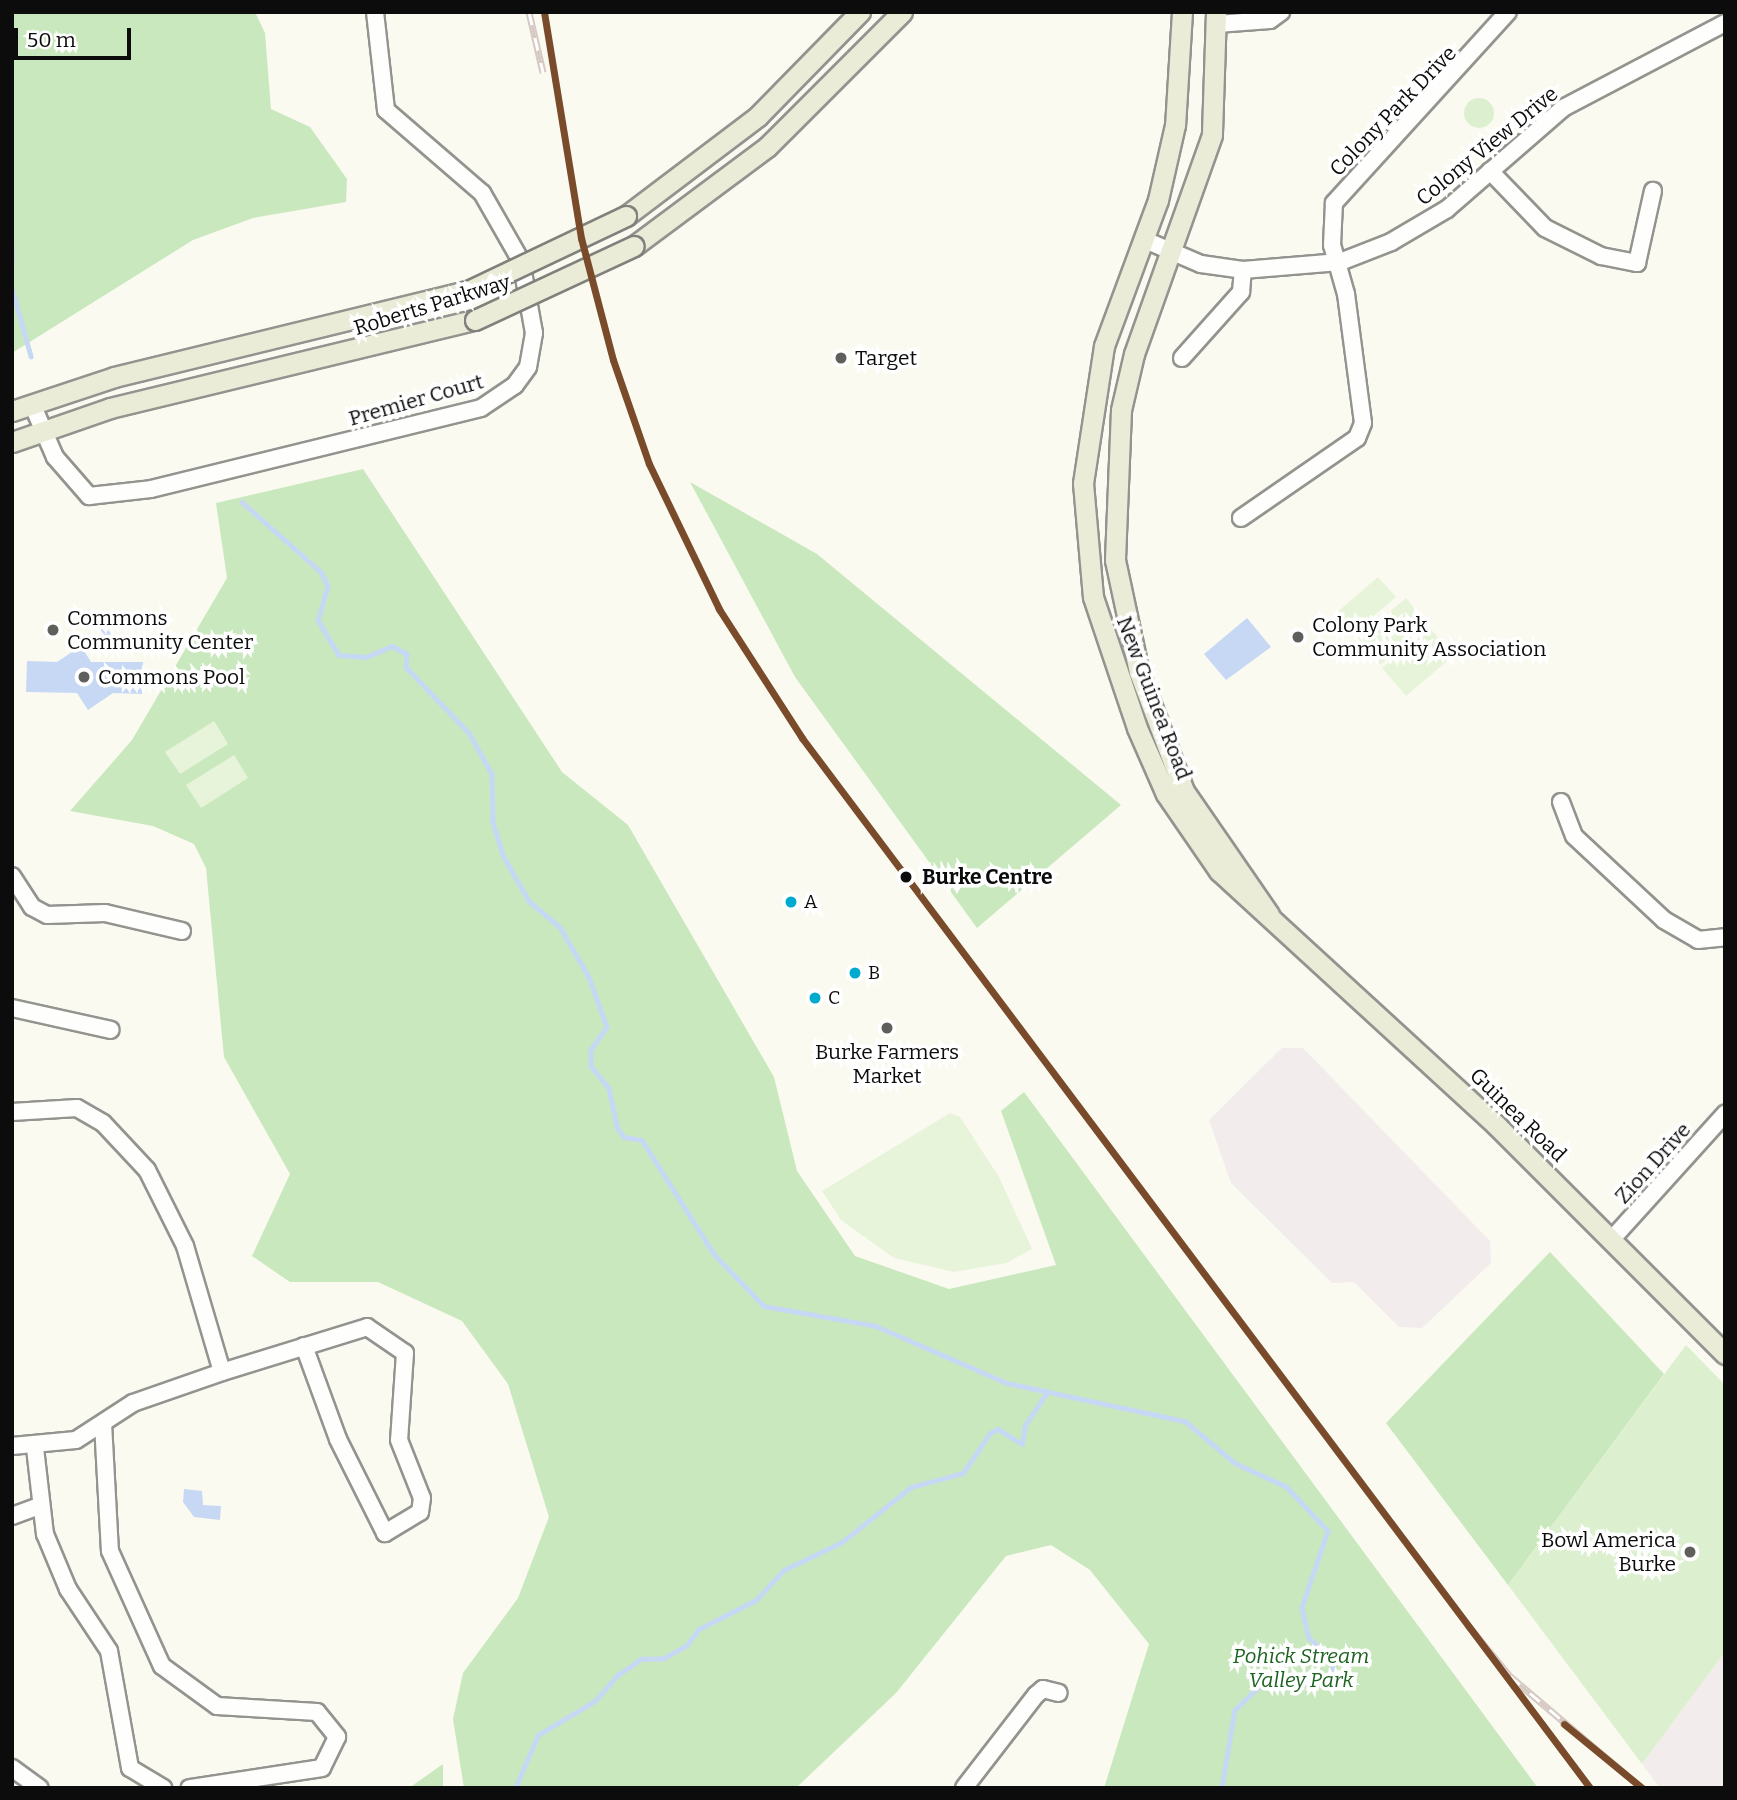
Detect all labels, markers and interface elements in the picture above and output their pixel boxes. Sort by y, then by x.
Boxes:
scale bar [18,14,135,58]
text: 50 m [27,27,76,53]
street label: Colony Park Drive [1324,41,1462,181]
street label: Colony View Drive [1411,81,1563,211]
street label: Roberts Parkway [351,269,513,341]
place label: Target [855,345,917,371]
marker: Target [833,350,849,366]
street label: Premier Court [346,369,486,431]
place label: Commons Community Center [67,605,253,655]
place label: Colony Park Community Association [1312,612,1546,662]
street label: New Guinea Road [1111,613,1197,783]
marker: Commons Community Center [45,622,61,638]
marker: Colony Park Community Association [1290,629,1306,645]
place label: Commons Pool [98,664,245,690]
marker: Commons Pool [76,669,92,685]
place label: Burke Centre [922,864,1053,890]
marker: Burke Centre [896,867,916,887]
place label: A [804,891,817,913]
marker: A [784,895,798,909]
place label: B [868,962,880,984]
marker: B [848,966,862,980]
place label: C [828,987,840,1009]
marker: C [808,991,822,1005]
marker: Burke Farmers Market [879,1020,895,1036]
place label: Burke Farmers Market [815,1039,959,1089]
street label: Guinea Road [1465,1063,1571,1167]
street label: Zion Drive [1610,1117,1696,1209]
place label: Bowl America Burke [1541,1527,1676,1577]
marker: Bowl America Burke [1682,1544,1698,1560]
park label: Pohick Stream Valley Park [1233,1643,1369,1693]

